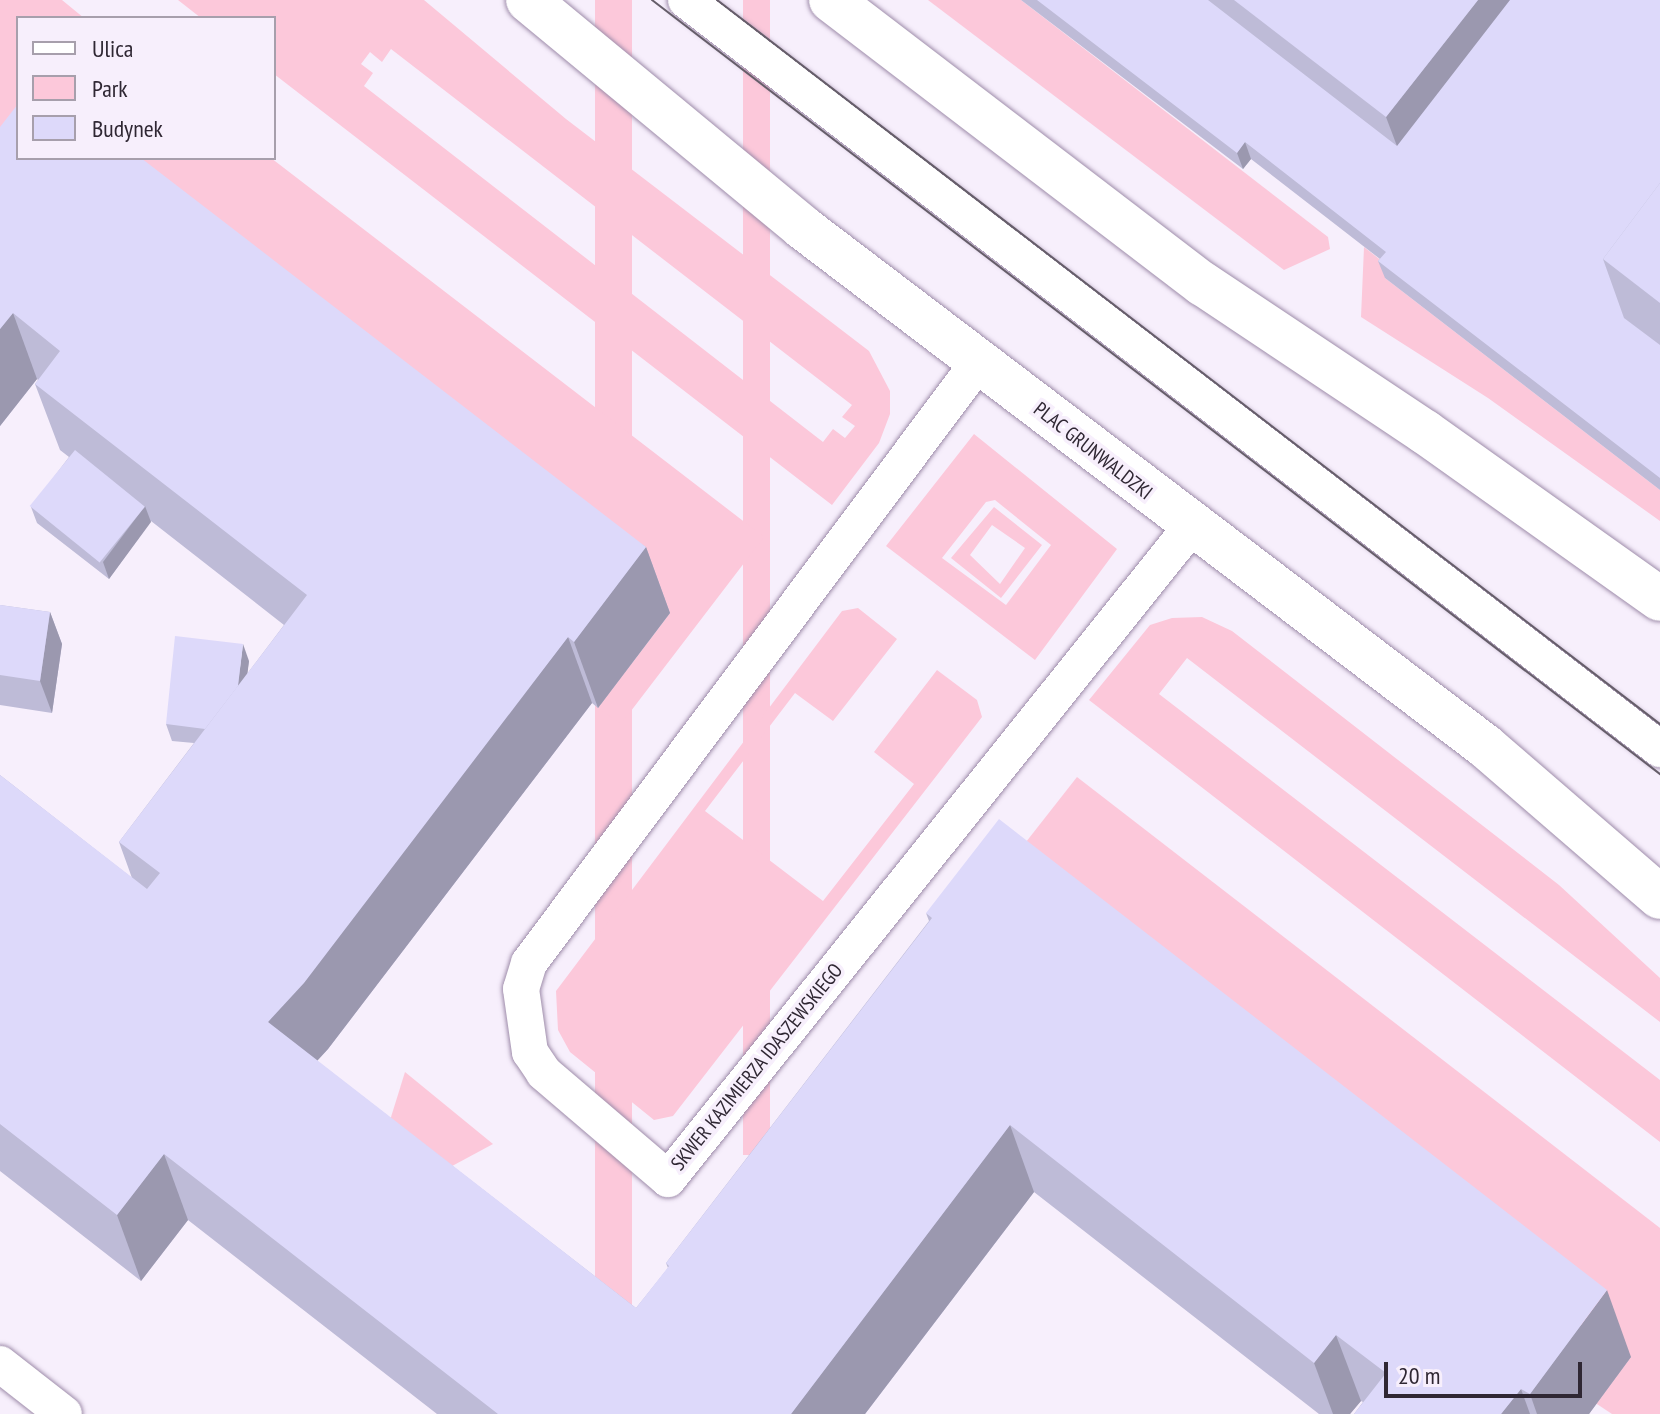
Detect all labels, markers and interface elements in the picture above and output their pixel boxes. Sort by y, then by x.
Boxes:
legend [16,16,276,160]
text: Ulica [92,33,133,64]
text: Park [92,73,128,104]
text: Budynek [92,113,163,144]
street label: PLAC GRUNWALDZKI [1029,397,1157,505]
street label: SKWER KAZIMIERZA IDASZEWSKIEGO [666,959,848,1175]
scale bar [1388,1346,1586,1396]
text: 20 m [1398,1360,1440,1391]

